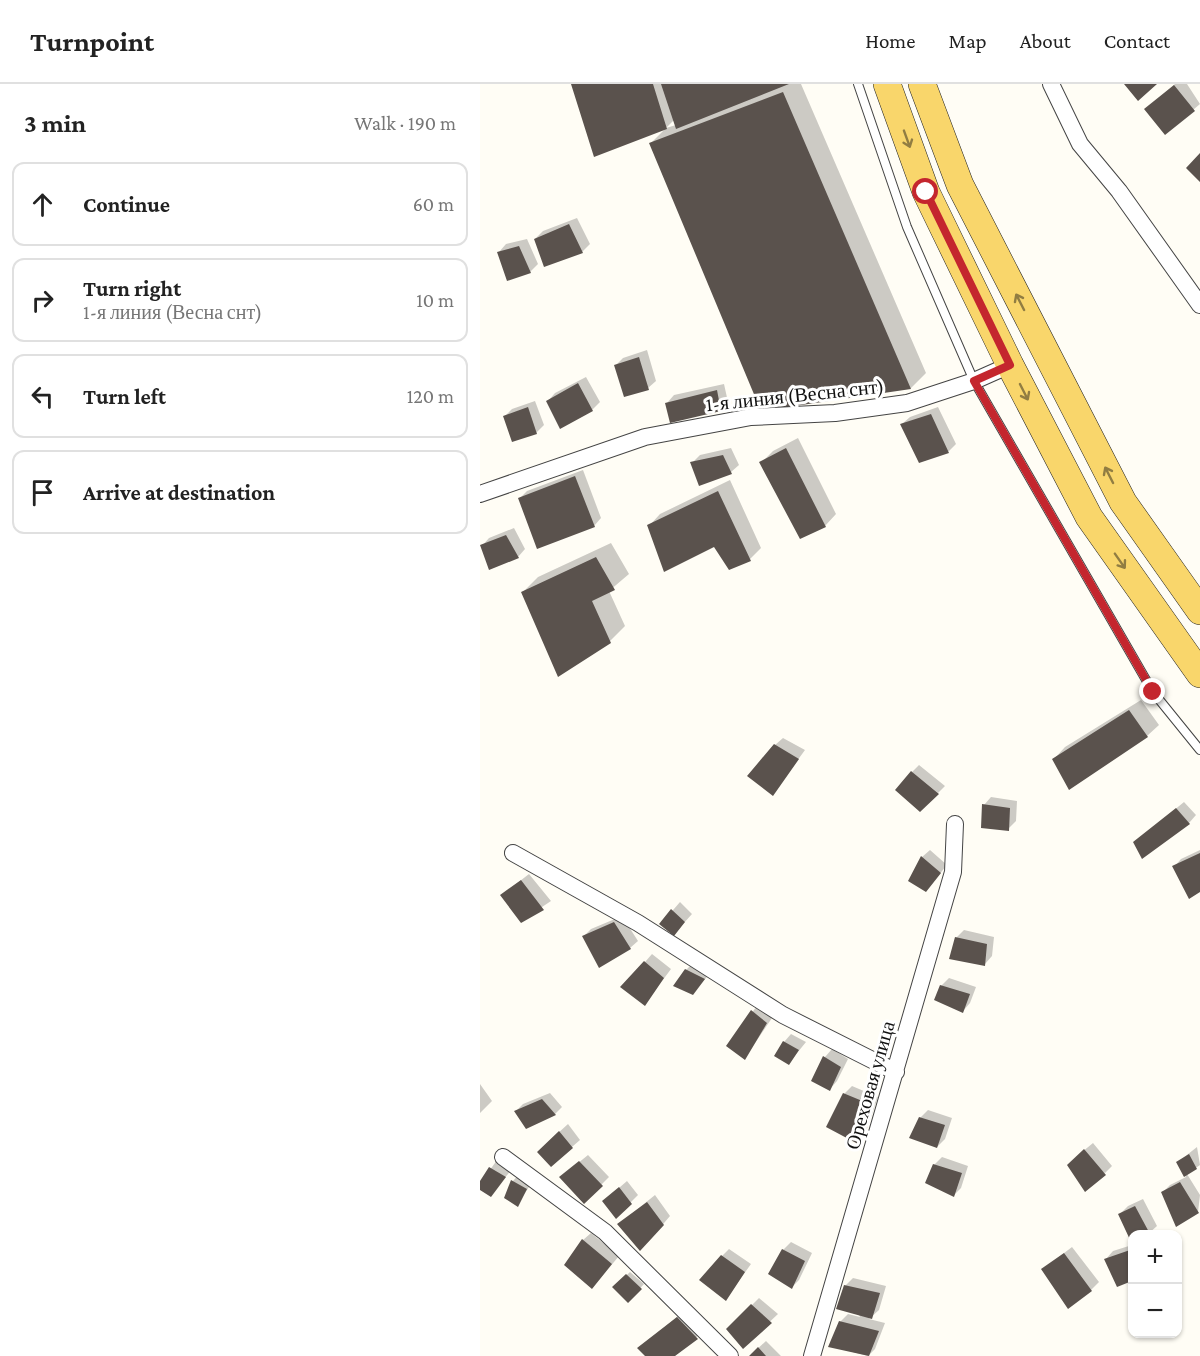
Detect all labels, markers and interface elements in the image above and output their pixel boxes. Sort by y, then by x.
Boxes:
text: Turnpoint [30,26,154,57]
text: Home [865,29,915,53]
text: Map [948,29,987,53]
text: About [1020,29,1071,53]
text: Contact [1104,29,1170,53]
text: 3 min [24,109,86,138]
text: Walk · 190 m [354,112,456,134]
one-way arrow [902,129,913,148]
route start [912,178,938,204]
icon: ahead [26,188,59,221]
text: Continue [83,192,170,217]
text: 60 m [413,193,454,215]
text: Turn right [83,276,181,301]
icon: right [26,284,59,317]
text: 10 m [416,289,454,311]
one-way arrow [1014,294,1026,311]
text: 1-я линия (Весна снт) [83,301,262,323]
street label: 1-я линия (Весна снт) [705,375,885,416]
icon: left [26,380,59,413]
one-way arrow [1019,382,1031,400]
text: Turn left [83,384,166,409]
text: 120 m [407,385,454,407]
one-way arrow [1103,467,1115,485]
icon: arrive [26,476,59,509]
text: Arrive at destination [83,480,275,505]
one-way arrow [1114,553,1126,569]
route end [1139,678,1165,704]
street label: Ореховая улица [841,1018,900,1152]
map controls [1128,1230,1182,1338]
button: + [1128,1230,1182,1284]
button: − [1128,1284,1182,1338]

